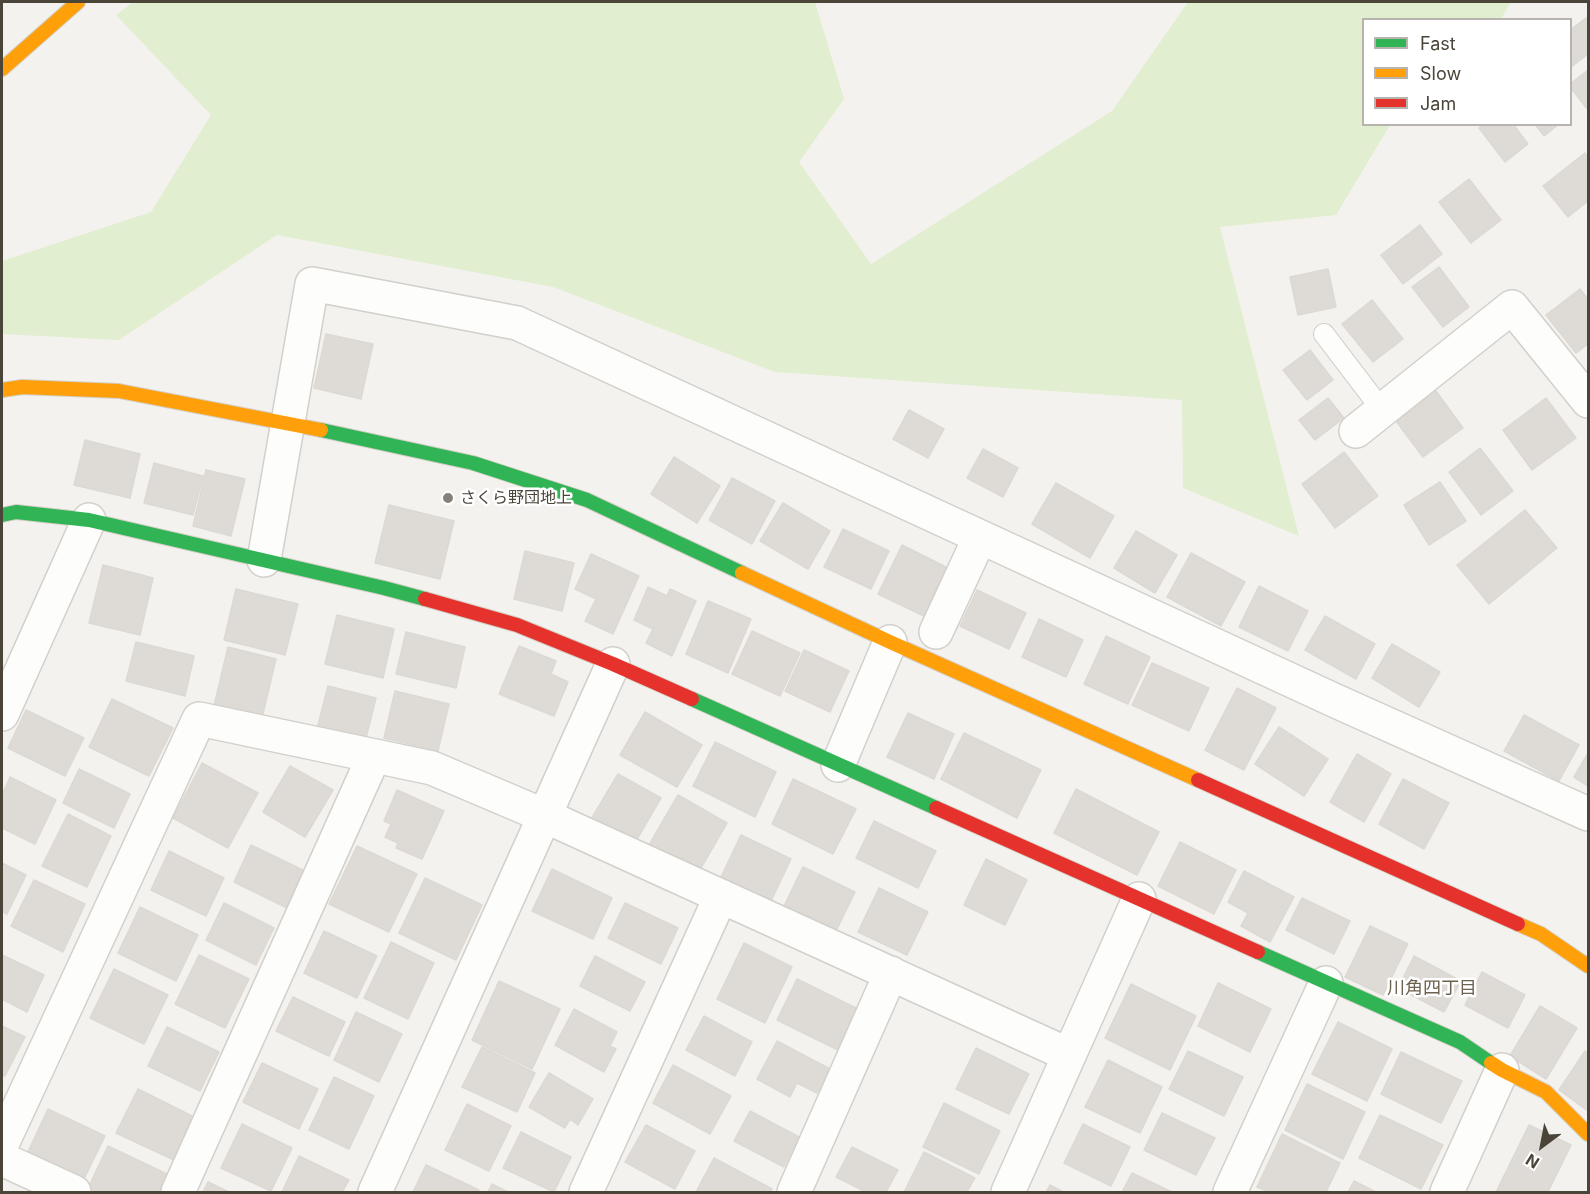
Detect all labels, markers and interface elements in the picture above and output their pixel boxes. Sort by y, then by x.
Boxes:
legend [1362,18,1572,126]
text: Fast [1420,33,1456,54]
text: Slow [1420,63,1461,84]
text: Jam [1420,93,1456,114]
place label: さくら野団地上 [460,488,572,508]
marker: さくら野団地上 [441,491,455,505]
district label: 川角四丁目 [1387,978,1477,1000]
north arrow [1512,1116,1572,1176]
text: N [1522,1150,1543,1173]

